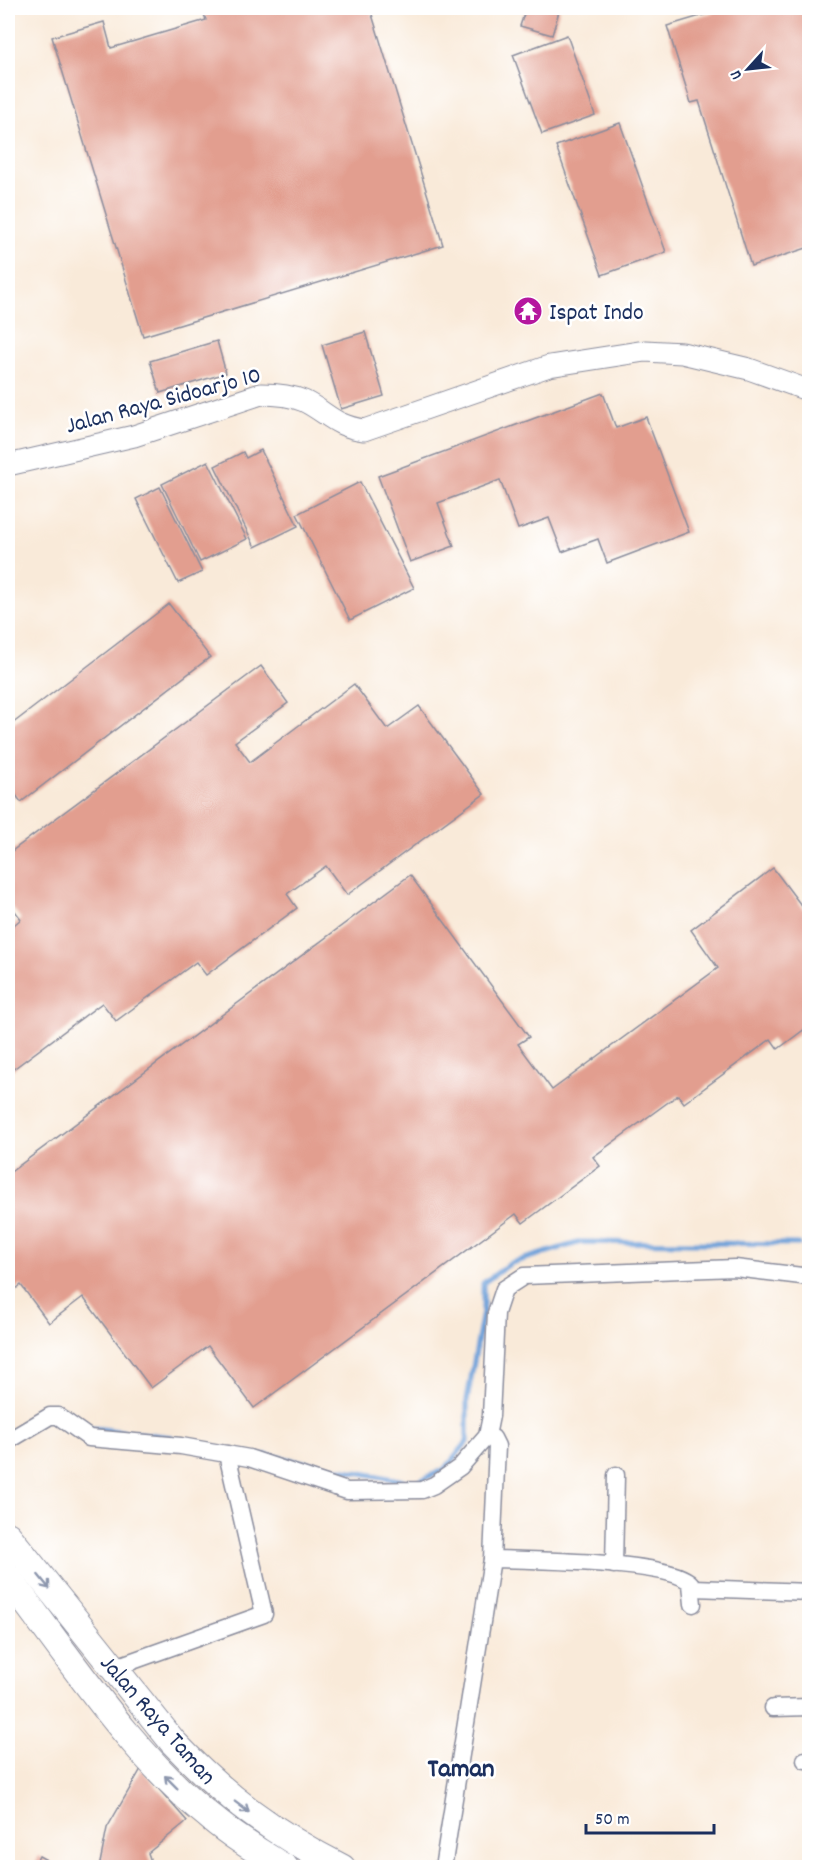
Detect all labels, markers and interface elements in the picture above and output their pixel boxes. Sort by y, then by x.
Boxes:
north arrow [718,39,778,99]
text: U [725,66,749,83]
temple icon: Ispat Indo [512,295,544,327]
place label: Ispat Indo [549,297,644,331]
street label: Jalan Raya Sidoarjo 10 [62,359,265,444]
one-way arrow [37,1574,51,1589]
street label: Jalan Raya Taman [91,1648,223,1794]
district label: Taman [427,1751,495,1790]
one-way arrow [164,1775,179,1789]
scale bar [586,1797,714,1835]
one-way arrow [233,1801,249,1813]
text: 50 m [595,1808,630,1833]

